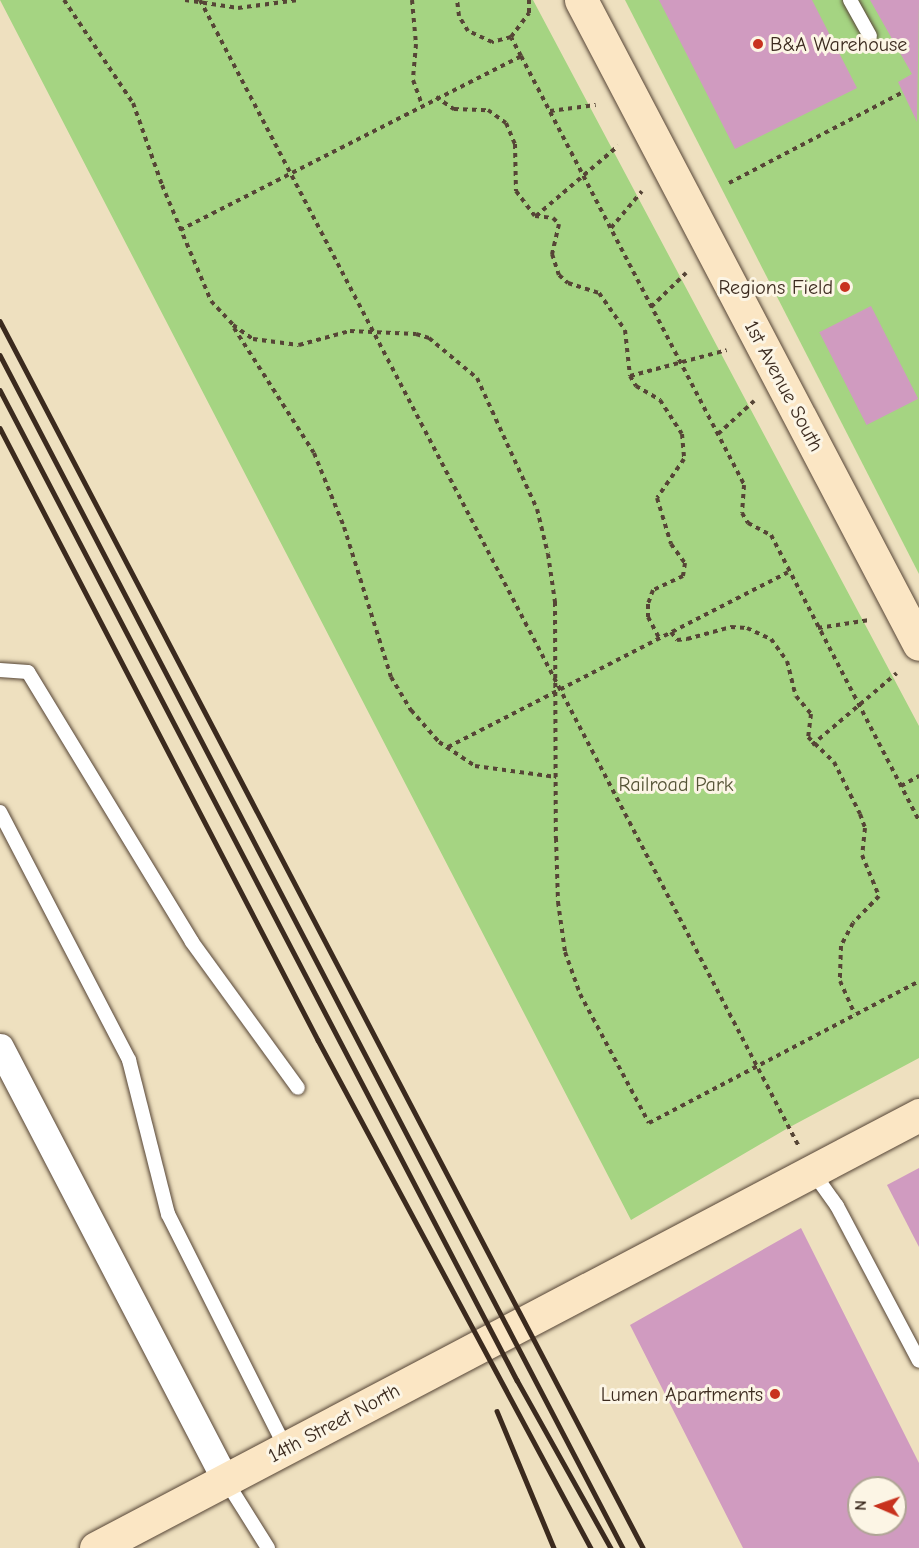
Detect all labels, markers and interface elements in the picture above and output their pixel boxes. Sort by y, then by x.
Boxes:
place label: B&A Warehouse [770,32,907,56]
marker: B&A Warehouse [751,37,765,51]
place label: Regions Field [718,275,833,299]
marker: Regions Field [838,280,852,294]
street label: 1st Avenue South [739,317,829,455]
park label: Railroad Park [619,772,733,796]
street label: 14th Street North [264,1378,404,1468]
place label: Lumen Apartments [601,1382,763,1406]
marker: Lumen Apartments [768,1387,782,1401]
north arrow [847,1476,907,1536]
text: N [852,1500,870,1511]

